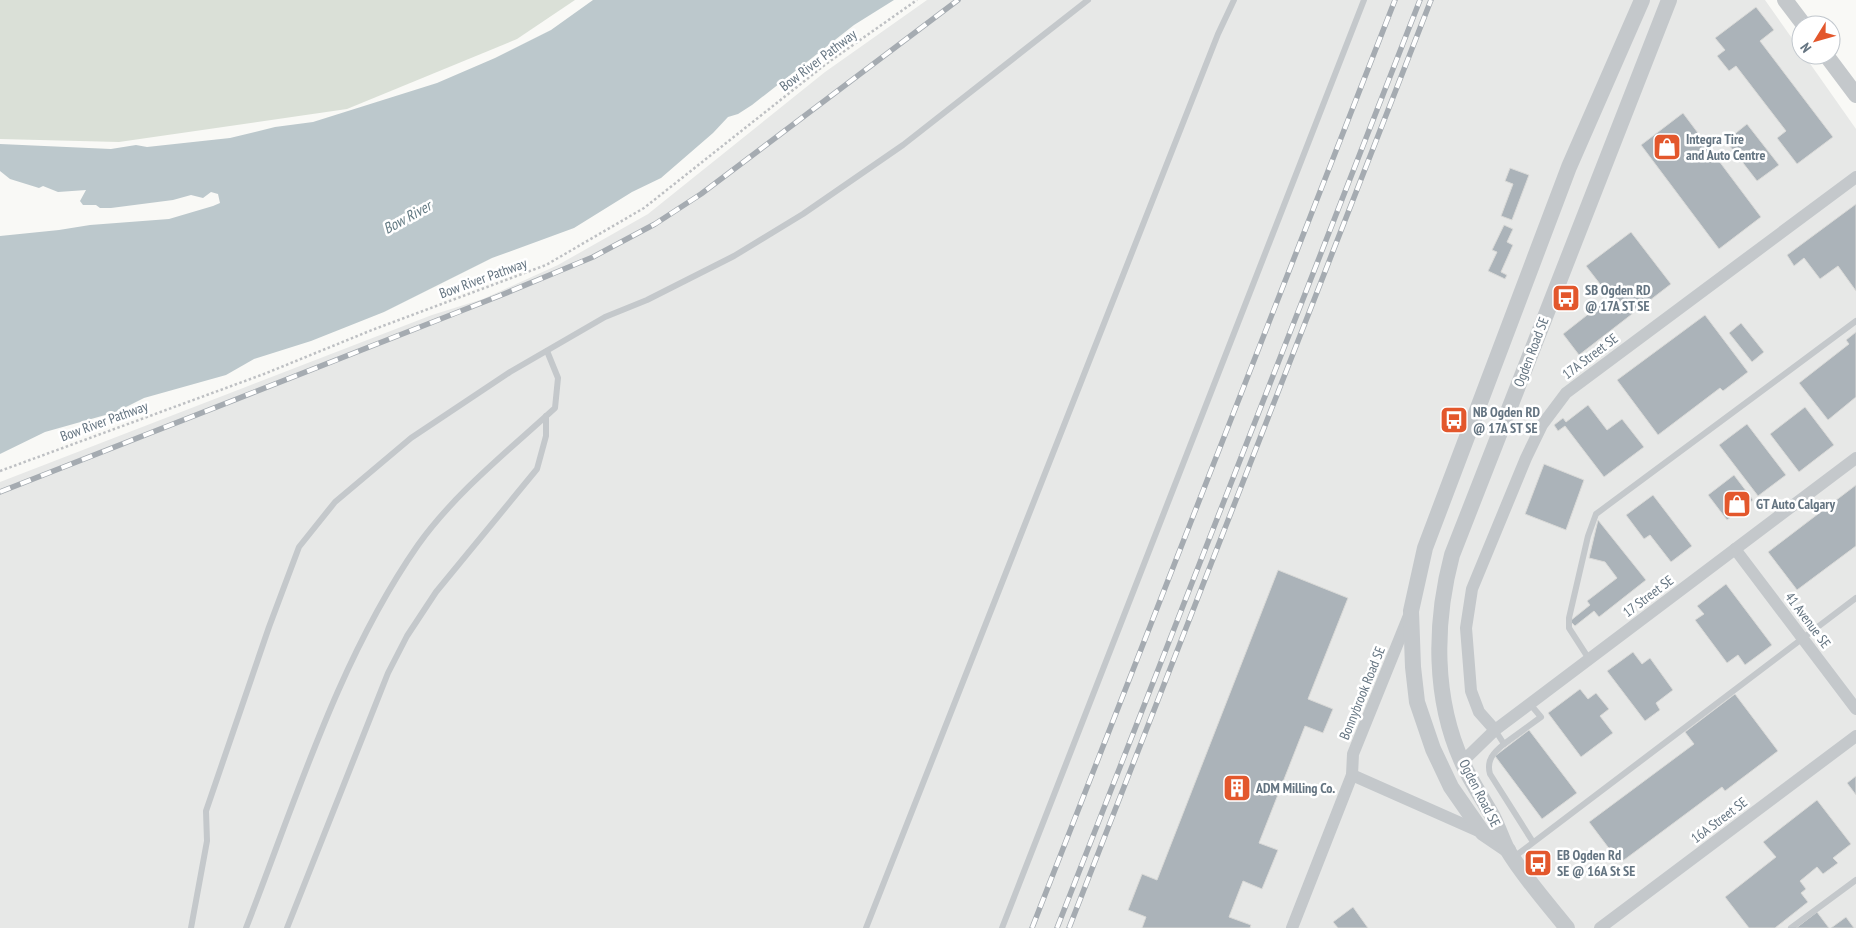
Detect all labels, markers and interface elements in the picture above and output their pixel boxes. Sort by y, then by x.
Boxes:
north arrow [1791,15,1841,65]
street label: Bow River Pathway [776,25,861,95]
text: N [1796,39,1815,56]
place label: Integra Tire and Auto Centre [1686,130,1765,164]
shop icon: Integra Tire and Auto Centre [1652,132,1682,162]
water label: Bow River [380,195,436,238]
street label: Bow River Pathway [437,254,530,302]
place label: SB Ogden RD @ 17A ST SE [1585,281,1651,315]
bus stop icon: SB Ogden RD @ 17A ST SE [1551,283,1581,313]
street label: Ogden Road SE [1509,314,1553,390]
street label: 17A Street SE [1558,329,1622,383]
street label: Bow River Pathway [58,397,151,445]
place label: NB Ogden RD @ 17A ST SE [1473,403,1540,437]
bus stop icon: NB Ogden RD @ 17A ST SE [1439,405,1469,435]
shop icon: GT Auto Calgary [1722,489,1752,519]
place label: GT Auto Calgary [1756,495,1835,513]
street label: 17 Street SE [1619,571,1677,621]
street label: 41 Avenue SE [1781,588,1835,652]
street label: Bonnybrook Road SE [1335,644,1389,742]
street label: Ogden Road SE [1455,756,1505,830]
building icon: ADM Milling Co. [1222,773,1252,803]
place label: ADM Milling Co. [1255,779,1335,797]
street label: 16A Street SE [1687,793,1751,847]
place label: EB Ogden Rd SE @ 16A St SE [1557,846,1635,880]
bus stop icon: EB Ogden Rd SE @ 16A St SE [1523,848,1553,878]

